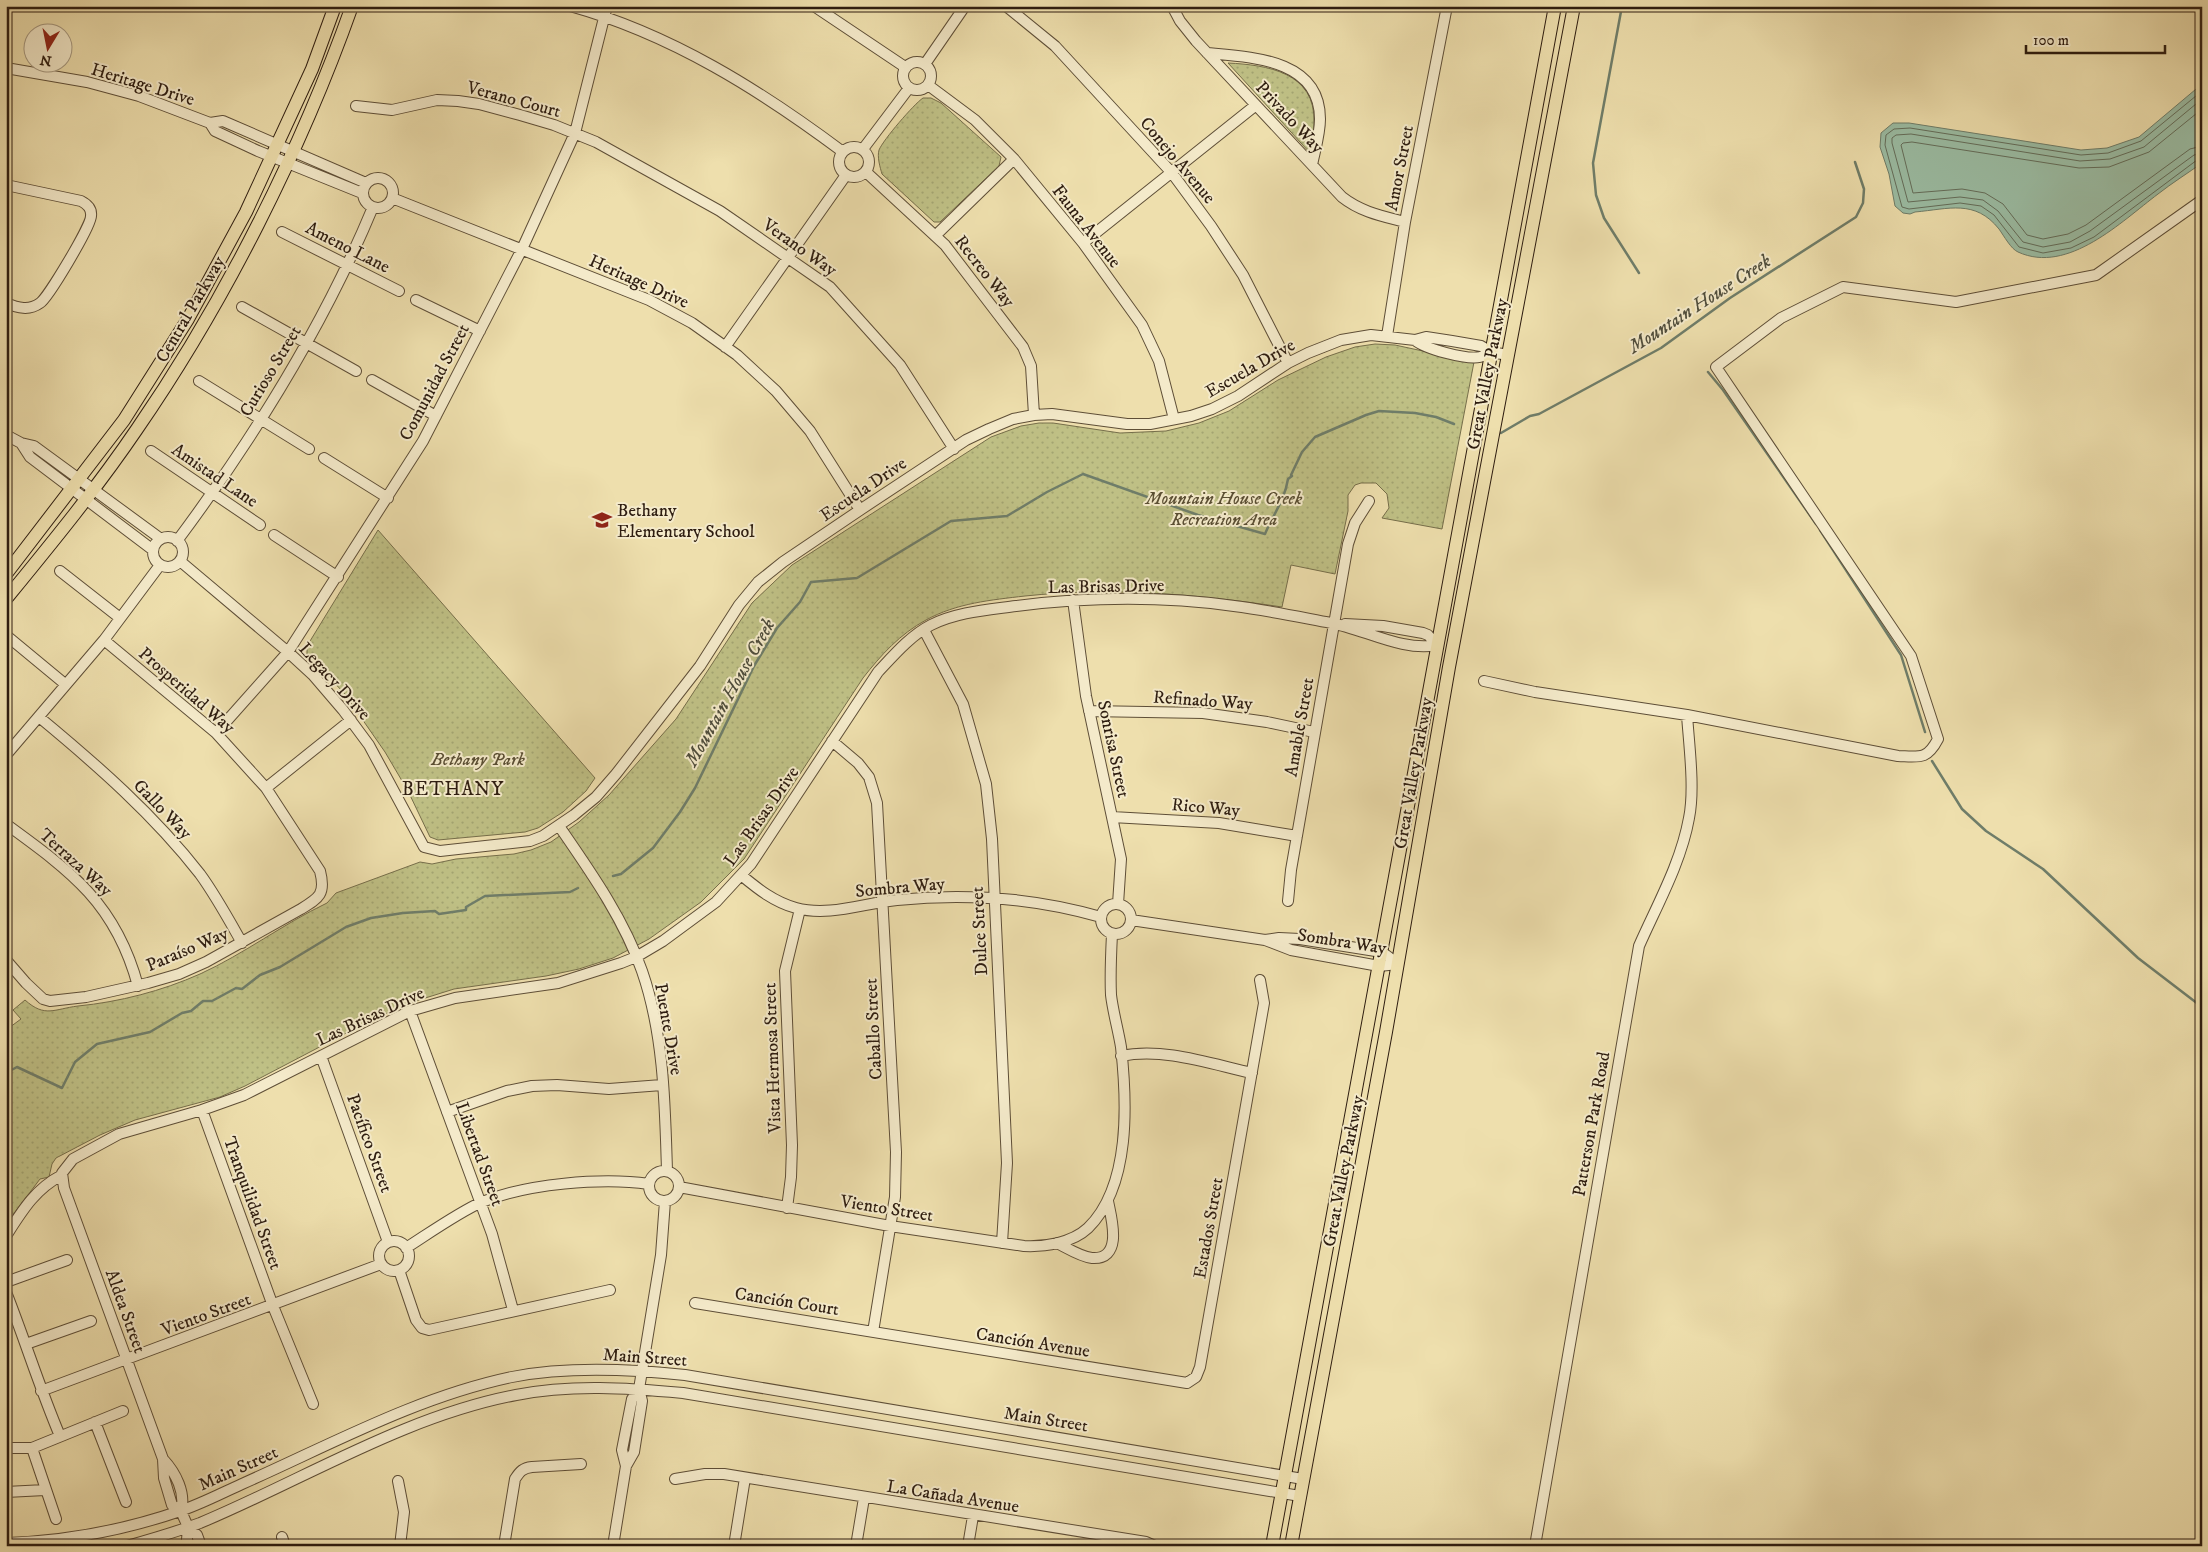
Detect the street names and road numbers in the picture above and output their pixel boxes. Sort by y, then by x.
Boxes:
street label: Heritage Drive [88,59,197,111]
street label: Verano Court [464,77,563,123]
street label: Privado Way [1250,77,1328,159]
street label: Conejo Avenue [1135,113,1220,208]
street label: Amor Street [1381,123,1419,213]
street label: Fauna Avenue [1047,181,1126,273]
street label: Verano Way [757,214,841,282]
street label: Ameno Lane [302,217,393,279]
street label: Recreo Way [949,231,1019,312]
street label: Heritage Drive [585,250,692,314]
street label: Central Parkway [152,252,230,367]
street label: Great Valley Parkway [1463,296,1514,452]
street label: Comunidad Street [395,320,475,445]
street label: Curioso Street [235,322,307,421]
street label: Escuela Drive [1202,334,1299,403]
street label: Amistad Lane [167,439,262,513]
street label: Escuela Drive [816,453,911,527]
street label: Las Brisas Drive [1047,575,1165,599]
street label: Legacy Drive [294,638,375,725]
street label: Prosperidad Way [134,643,239,739]
street label: Amable Street [1280,676,1320,778]
street label: Refinado Way [1152,687,1254,715]
street label: Great Valley Parkway [1390,695,1438,851]
street label: Sonrisa Street [1092,698,1134,800]
street label: Las Brisas Drive [719,762,804,871]
street label: Gallo Way [128,775,197,845]
street label: Rico Way [1171,794,1241,822]
street label: Terraza Way [34,824,117,902]
street label: Sombra Way [854,873,946,903]
street label: Dulce Street [967,886,993,976]
street label: Paraíso Way [143,923,232,977]
street label: Sombra Way [1296,924,1388,960]
street label: Caballo Street [860,977,888,1080]
street label: Puente Drive [649,981,687,1077]
street label: Las Brisas Drive [313,982,428,1052]
street label: Vista Hermosa Street [759,982,787,1135]
street label: Patterson Park Road [1568,1050,1616,1198]
street label: Pacífico Street [341,1091,397,1196]
street label: Great Valley Parkway [1319,1093,1370,1249]
street label: Libertad Street [450,1099,508,1210]
street label: Tranquilidad Street [218,1134,286,1273]
street label: Estados Street [1189,1176,1229,1280]
street label: Viento Street [838,1191,935,1227]
street label: Aldea Street [100,1267,150,1356]
street label: Canción Court [733,1283,841,1321]
street label: Viento Street [158,1289,254,1342]
street label: Canción Avenue [974,1323,1091,1363]
street label: Main Street [602,1344,688,1372]
street label: Main Street [1002,1403,1090,1438]
street label: Main Street [195,1442,282,1496]
street label: La Cañada Avenue [885,1476,1021,1518]

